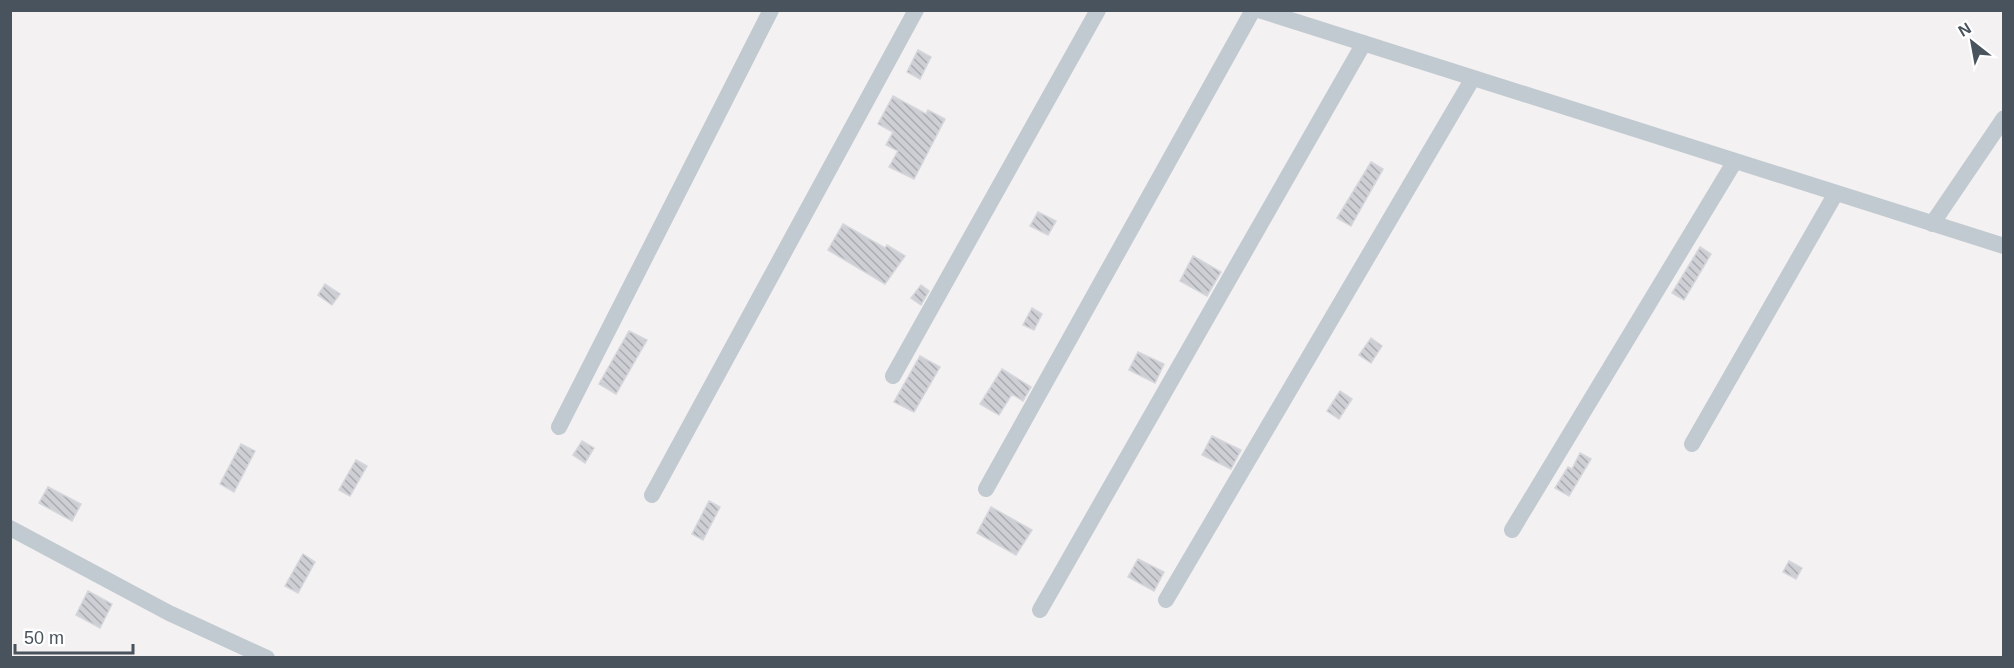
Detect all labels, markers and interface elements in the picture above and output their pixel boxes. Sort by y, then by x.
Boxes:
north arrow [1942,12,2002,72]
text: N [1955,19,1974,40]
scale bar [15,617,134,655]
text: 50 m [24,628,64,648]

